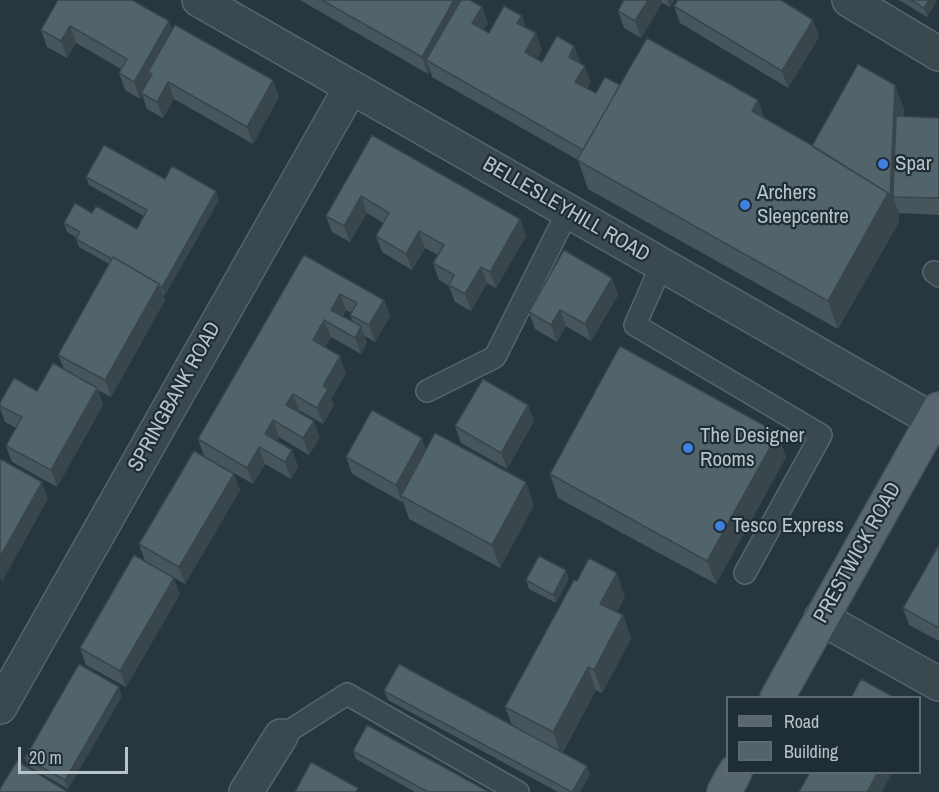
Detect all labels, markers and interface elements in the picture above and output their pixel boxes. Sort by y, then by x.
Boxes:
place label: Spar [895,151,931,177]
street label: BELLESLEYHILL ROAD [478,152,654,268]
marker: Spar [876,157,890,171]
place label: Archers Sleepcentre [757,180,849,230]
marker: Archers Sleepcentre [738,198,752,212]
street label: SPRINGBANK ROAD [123,318,227,476]
place label: The Designer Rooms [700,423,804,473]
marker: The Designer Rooms [681,441,695,455]
street label: PRESTWICK ROAD [809,478,907,628]
place label: Tesco Express [732,513,844,539]
marker: Tesco Express [713,519,727,533]
legend [726,696,921,774]
text: Road [784,709,819,734]
scale bar [21,735,130,773]
text: Building [784,739,838,764]
text: 20 m [29,745,62,770]

